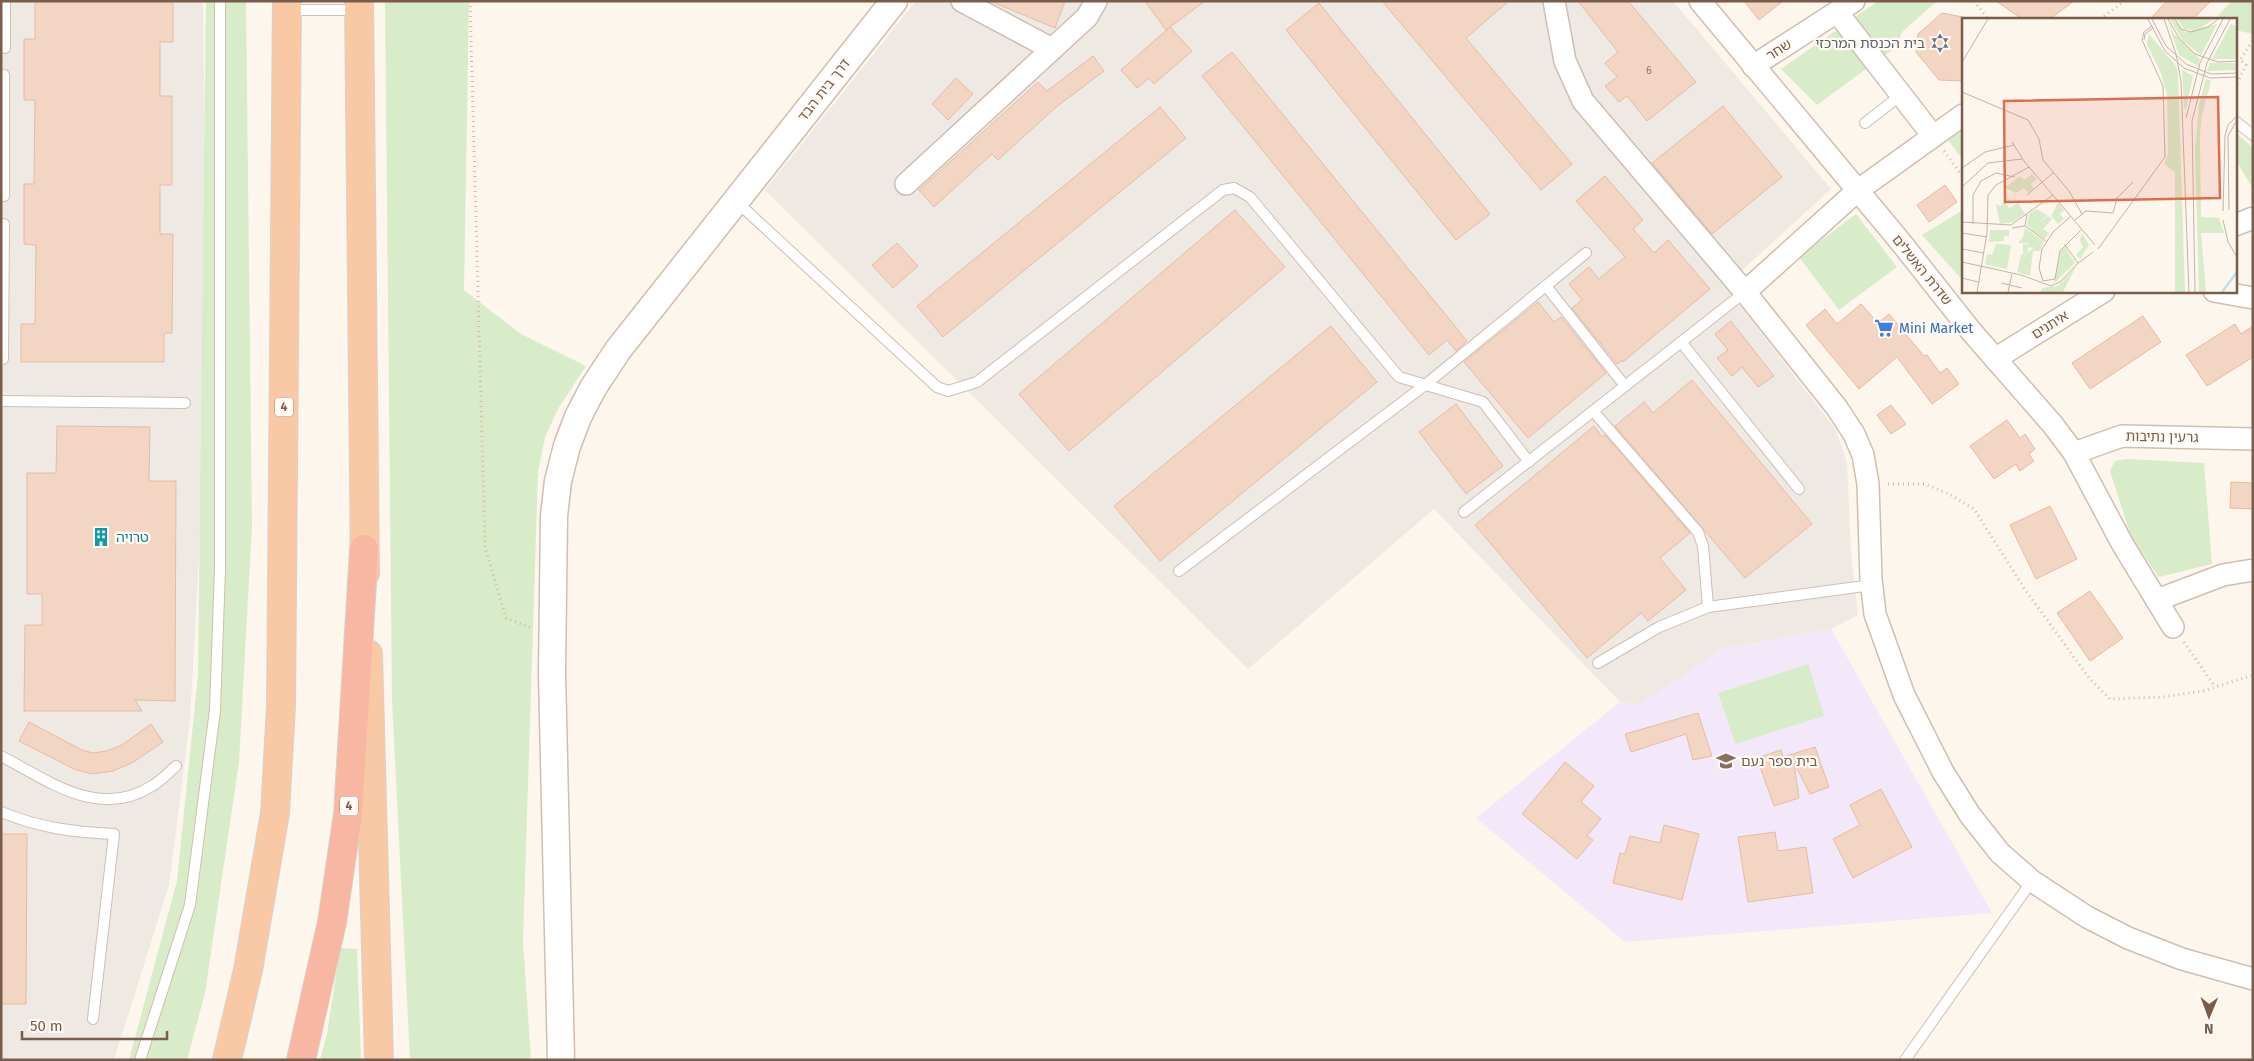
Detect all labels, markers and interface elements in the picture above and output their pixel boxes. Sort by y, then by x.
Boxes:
inset map [1962,18,2236,292]
synagogue icon: בית הכנסת המרכזי [1929,32,1951,54]
place label: בית הכנסת המרכזי [1815,35,1925,52]
street label: שחר [1763,36,1795,64]
street label: דרך בית הבד [794,55,854,125]
house number: 6 [1646,64,1652,77]
street label: שדרת האשלים [1888,231,1956,309]
street label: איתנים [2028,307,2072,343]
supermarket icon: Mini Market [1873,317,1895,339]
place label: Mini Market [1899,320,1974,337]
road number: 4 [275,398,293,417]
street label: גרעין נתיבות [2125,428,2199,446]
building icon: טרויה [90,526,112,548]
place label: טרויה [116,529,149,546]
school or university icon: בית ספר נעם [1715,750,1737,772]
place label: בית ספר נעם [1741,753,1818,770]
road number: 4 [340,796,358,816]
north arrow [2184,991,2234,1041]
scale bar [22,1008,168,1040]
text: 50 m [30,1017,63,1035]
text: N [2204,1020,2214,1037]

